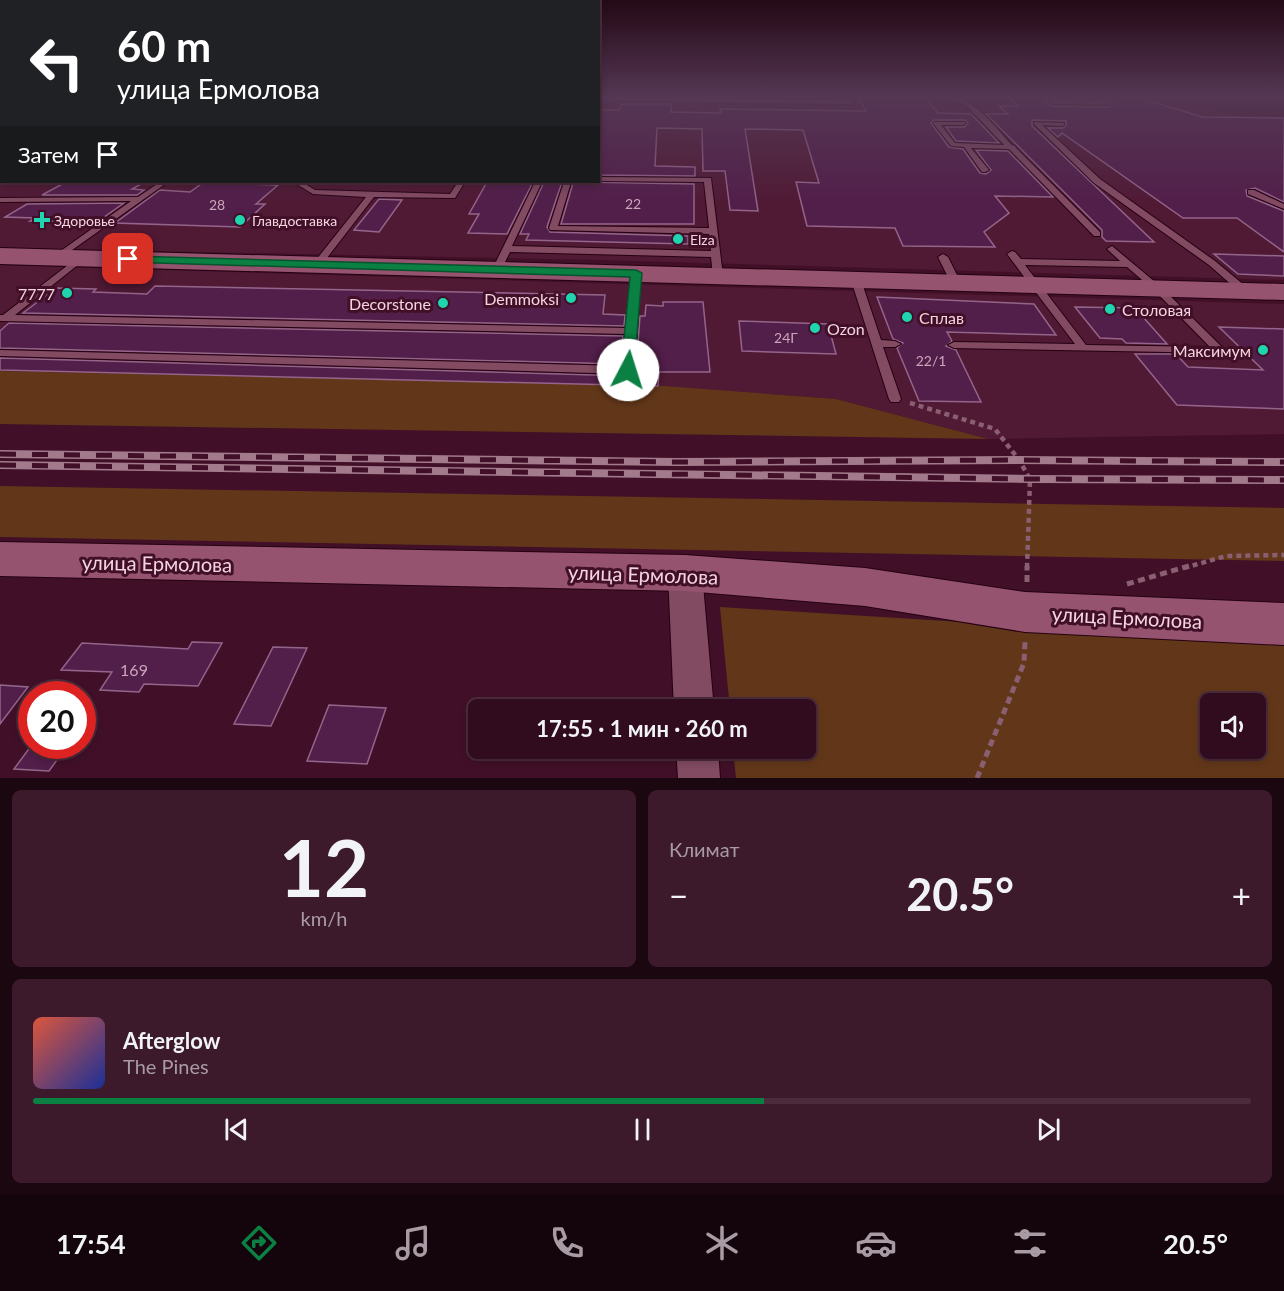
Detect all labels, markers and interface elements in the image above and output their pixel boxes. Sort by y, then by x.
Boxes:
text: 60 m [117,21,211,71]
icon: left [18,24,96,102]
text: улица Ермолова [117,72,320,105]
icon: arrive [91,138,124,171]
text: Затем [18,141,79,168]
house number: 22 [625,195,641,212]
house number: 28 [209,196,225,213]
place label: Здоровье [54,212,115,229]
place label: Главдоставка [252,212,337,229]
marker: Здоровье [35,213,49,227]
marker: Главдоставка [233,213,247,227]
place label: Elza [690,231,715,248]
marker: Elza [671,232,685,246]
pin [102,233,153,284]
icon: arrive [111,242,144,275]
place label: 7777 [18,284,55,303]
marker: 7777 [60,286,74,300]
place label: Demmoksi [484,289,559,308]
marker: Demmoksi [564,291,578,305]
place label: Decorstone [349,294,431,313]
marker: Decorstone [436,296,450,310]
place label: Столовая [1122,300,1191,319]
marker: Столовая [1103,302,1117,316]
place label: Сплав [919,308,964,327]
marker: Сплав [900,310,914,324]
place label: Ozon [827,319,865,338]
marker: Ozon [808,321,822,335]
house number: 24Г [774,329,798,346]
position arrow [596,338,660,402]
place label: Максимум [1173,341,1251,360]
marker: Максимум [1256,343,1270,357]
house number: 22/1 [916,352,946,369]
street label: улица Ермолова [82,550,232,576]
street label: улица Ермолова [567,559,719,589]
street label: улица Ермолова [1051,601,1203,633]
house number: 169 [120,660,148,679]
speed limit sign: 20 [18,681,96,759]
map controls [1200,693,1266,759]
button: sound [1200,693,1266,759]
text: 17:55 · 1 мин · 260 m [536,715,748,742]
text: 12 [279,820,369,914]
text: Климат [669,837,740,861]
text: 20.5° [906,867,1014,921]
text: − [669,875,688,915]
text: + [1232,875,1251,915]
text: km/h [301,906,347,930]
text: Afterglow [123,1027,220,1054]
text: The Pines [123,1054,209,1078]
icon: previous [220,1113,253,1146]
icon: pause [626,1113,659,1146]
icon: next [1032,1113,1065,1146]
icon: directions [238,1222,280,1264]
icon: music [392,1222,434,1264]
icon: phone [546,1222,588,1264]
icon: climate [701,1222,743,1264]
icon: car [855,1222,897,1264]
icon: filters [1009,1222,1051,1264]
text: 17:54 [56,1227,126,1260]
text: 20.5° [1163,1227,1228,1260]

